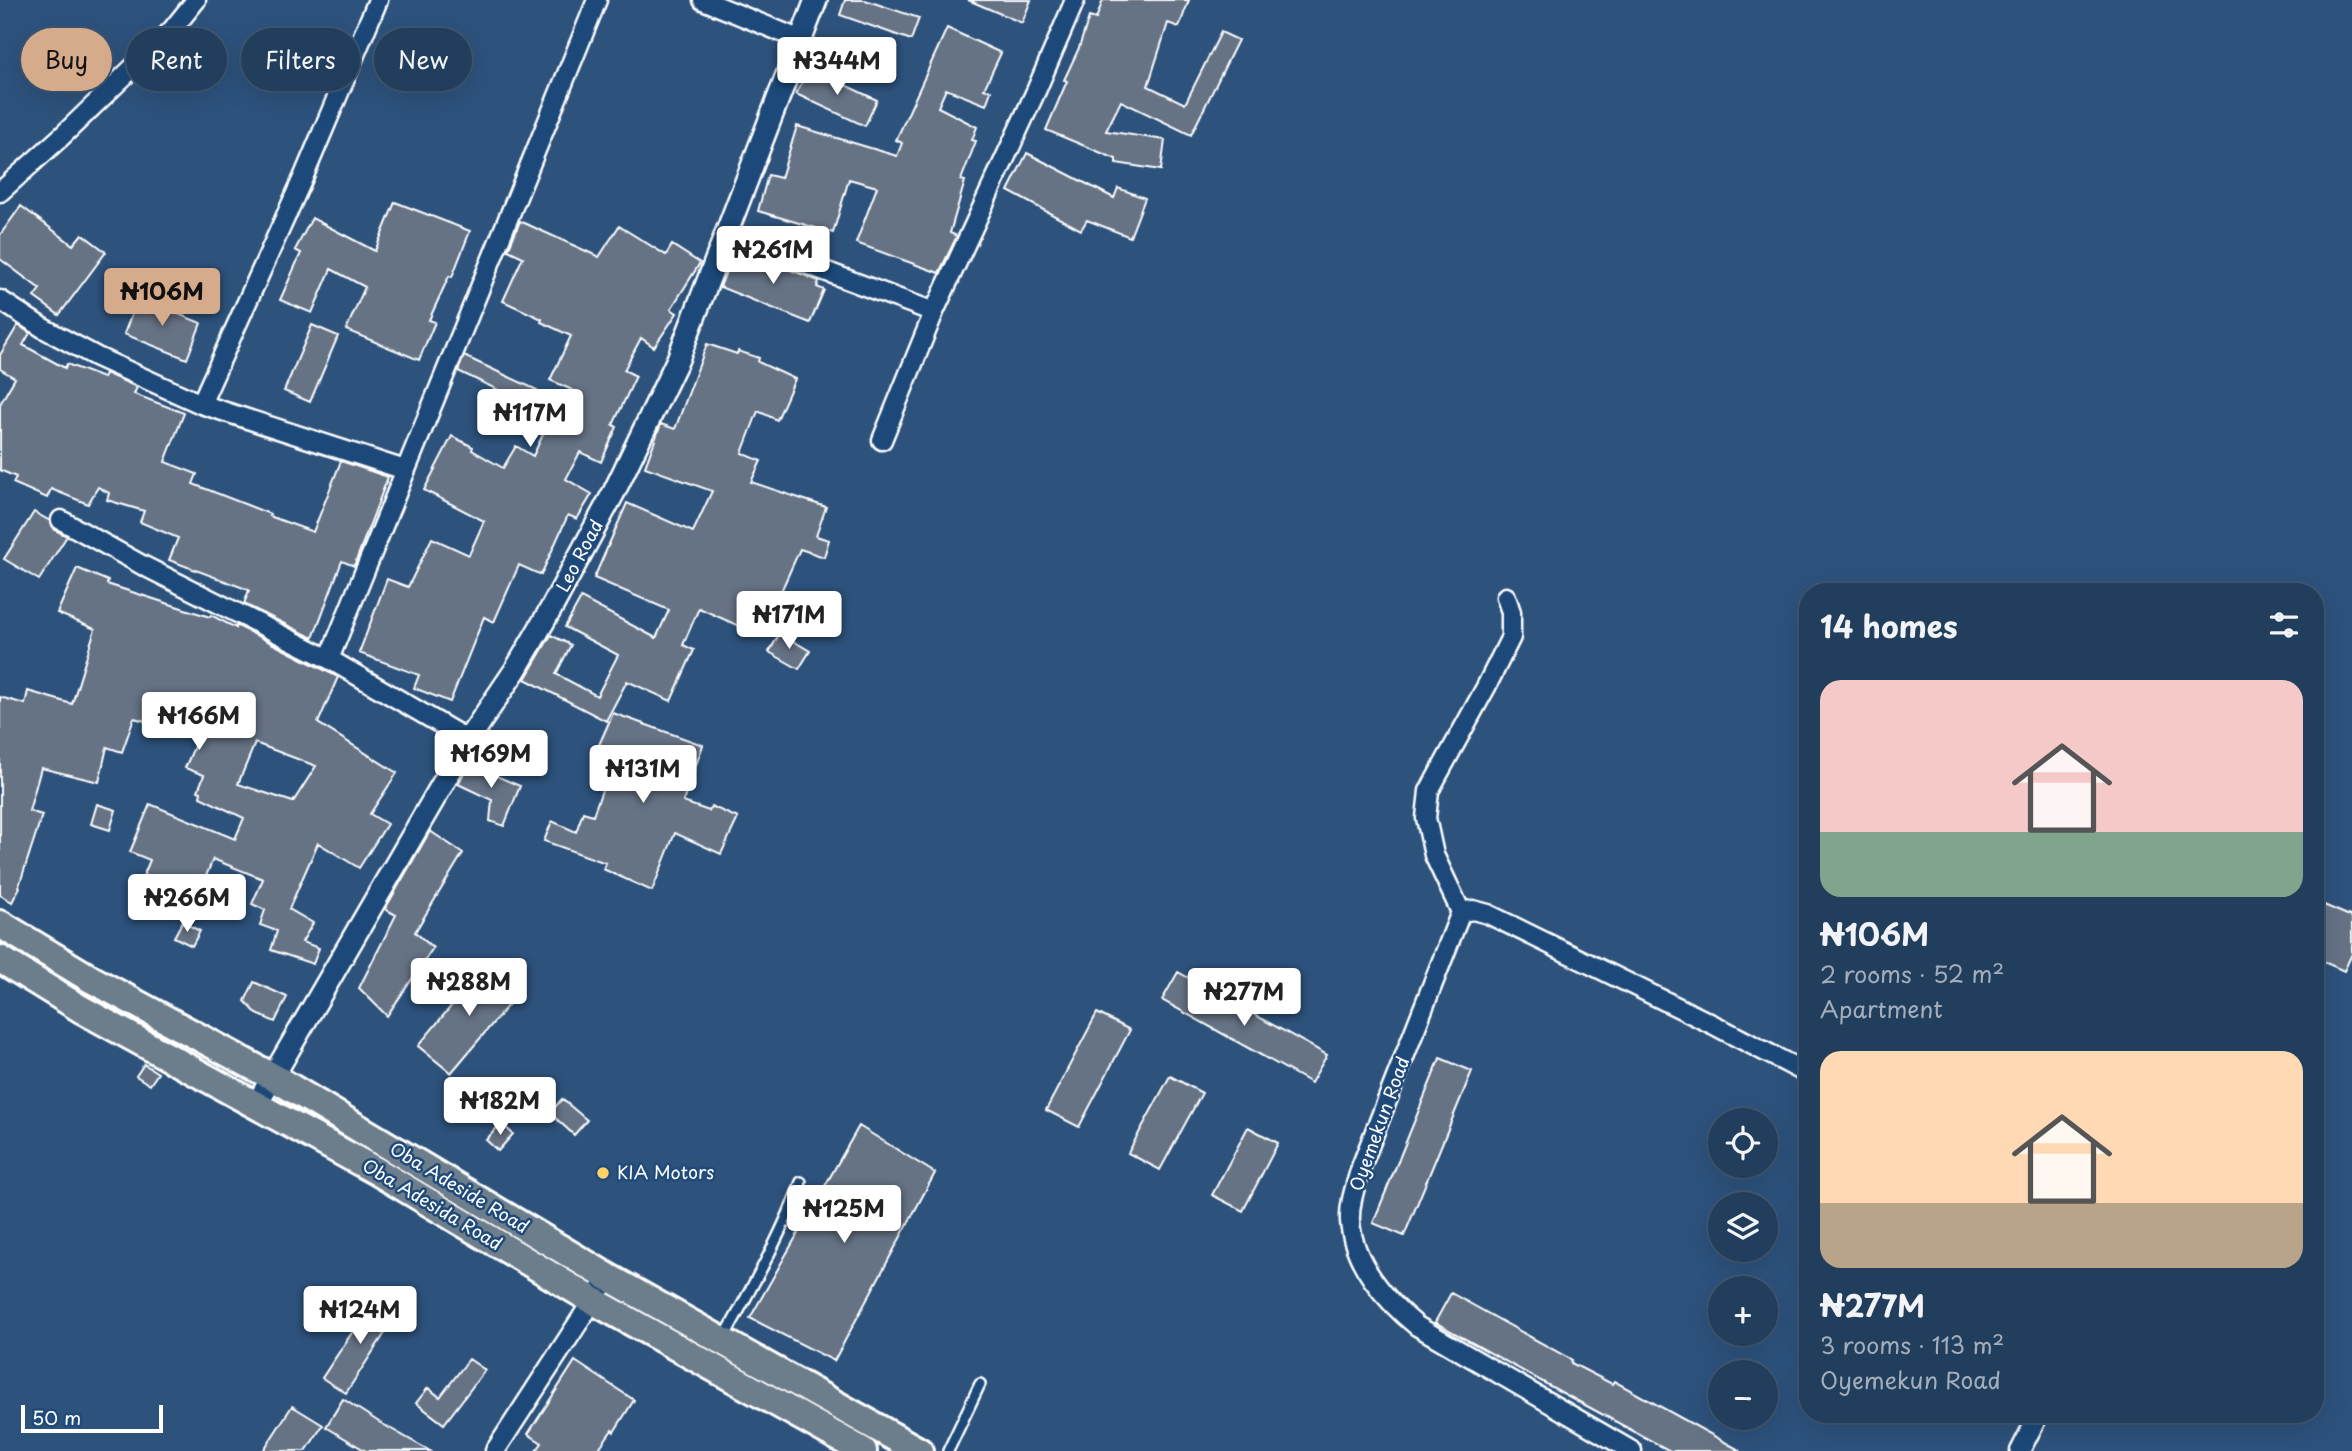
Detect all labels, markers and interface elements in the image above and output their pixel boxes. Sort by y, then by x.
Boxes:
chip: Buy [21,28,112,91]
chip: Rent [126,28,227,91]
chip: Filters [241,28,360,91]
chip: New [374,28,472,91]
pin: ₦344M [788,38,886,97]
text: ₦344M [793,42,881,77]
pin: ₦261M [724,226,822,286]
text: ₦261M [733,231,813,266]
pin: ₦106M [113,268,211,328]
text: ₦106M [120,273,204,308]
pin: ₦117M [481,390,579,449]
text: ₦117M [493,394,567,429]
street label: Leo Road [548,514,609,596]
pin: ₦171M [740,592,838,651]
text: ₦171M [753,596,825,631]
text: 14 homes [1820,603,1958,648]
icon: filters [2265,606,2303,644]
pin: ₦166M [150,692,248,752]
text: ₦166M [158,697,240,732]
icon: home [1999,725,2125,851]
pin: ₦169M [442,730,540,790]
text: ₦169M [451,735,531,770]
pin: ₦131M [594,746,692,805]
text: ₦131M [606,750,680,785]
pin: ₦266M [138,874,236,934]
text: ₦266M [144,879,230,914]
text: ₦106M [1820,911,1929,956]
text: 2 rooms · 52 m² [1820,956,2004,991]
pin: ₦288M [420,958,518,1018]
text: ₦288M [427,963,511,998]
pin: ₦277M [1195,968,1293,1028]
text: ₦277M [1204,973,1284,1008]
text: Apartment [1820,991,1943,1026]
street label: Oyemekun Road [1342,1052,1415,1195]
pin: ₦182M [451,1078,549,1137]
text: ₦182M [460,1082,540,1117]
icon: home [1999,1096,2125,1222]
map controls [1708,1108,1778,1430]
button: locate [1708,1108,1778,1178]
street label: Oba Adeside Road [385,1134,534,1239]
street label: Oba Adesida Road [358,1151,508,1256]
place label: KIA Motors [617,1158,714,1185]
marker: KIA Motors [595,1165,611,1181]
pin: ₦125M [795,1186,893,1245]
text: ₦125M [803,1190,885,1225]
button: layers [1708,1192,1778,1262]
button: + [1708,1276,1778,1346]
text: ₦277M [1820,1282,1925,1327]
pin: ₦124M [311,1286,409,1346]
text: ₦124M [320,1291,400,1326]
text: 3 rooms · 113 m² [1820,1327,2004,1362]
button: − [1708,1360,1778,1430]
text: Oyemekun Road [1820,1362,2001,1397]
scale bar [21,1402,163,1434]
text: 50 m [32,1403,81,1431]

